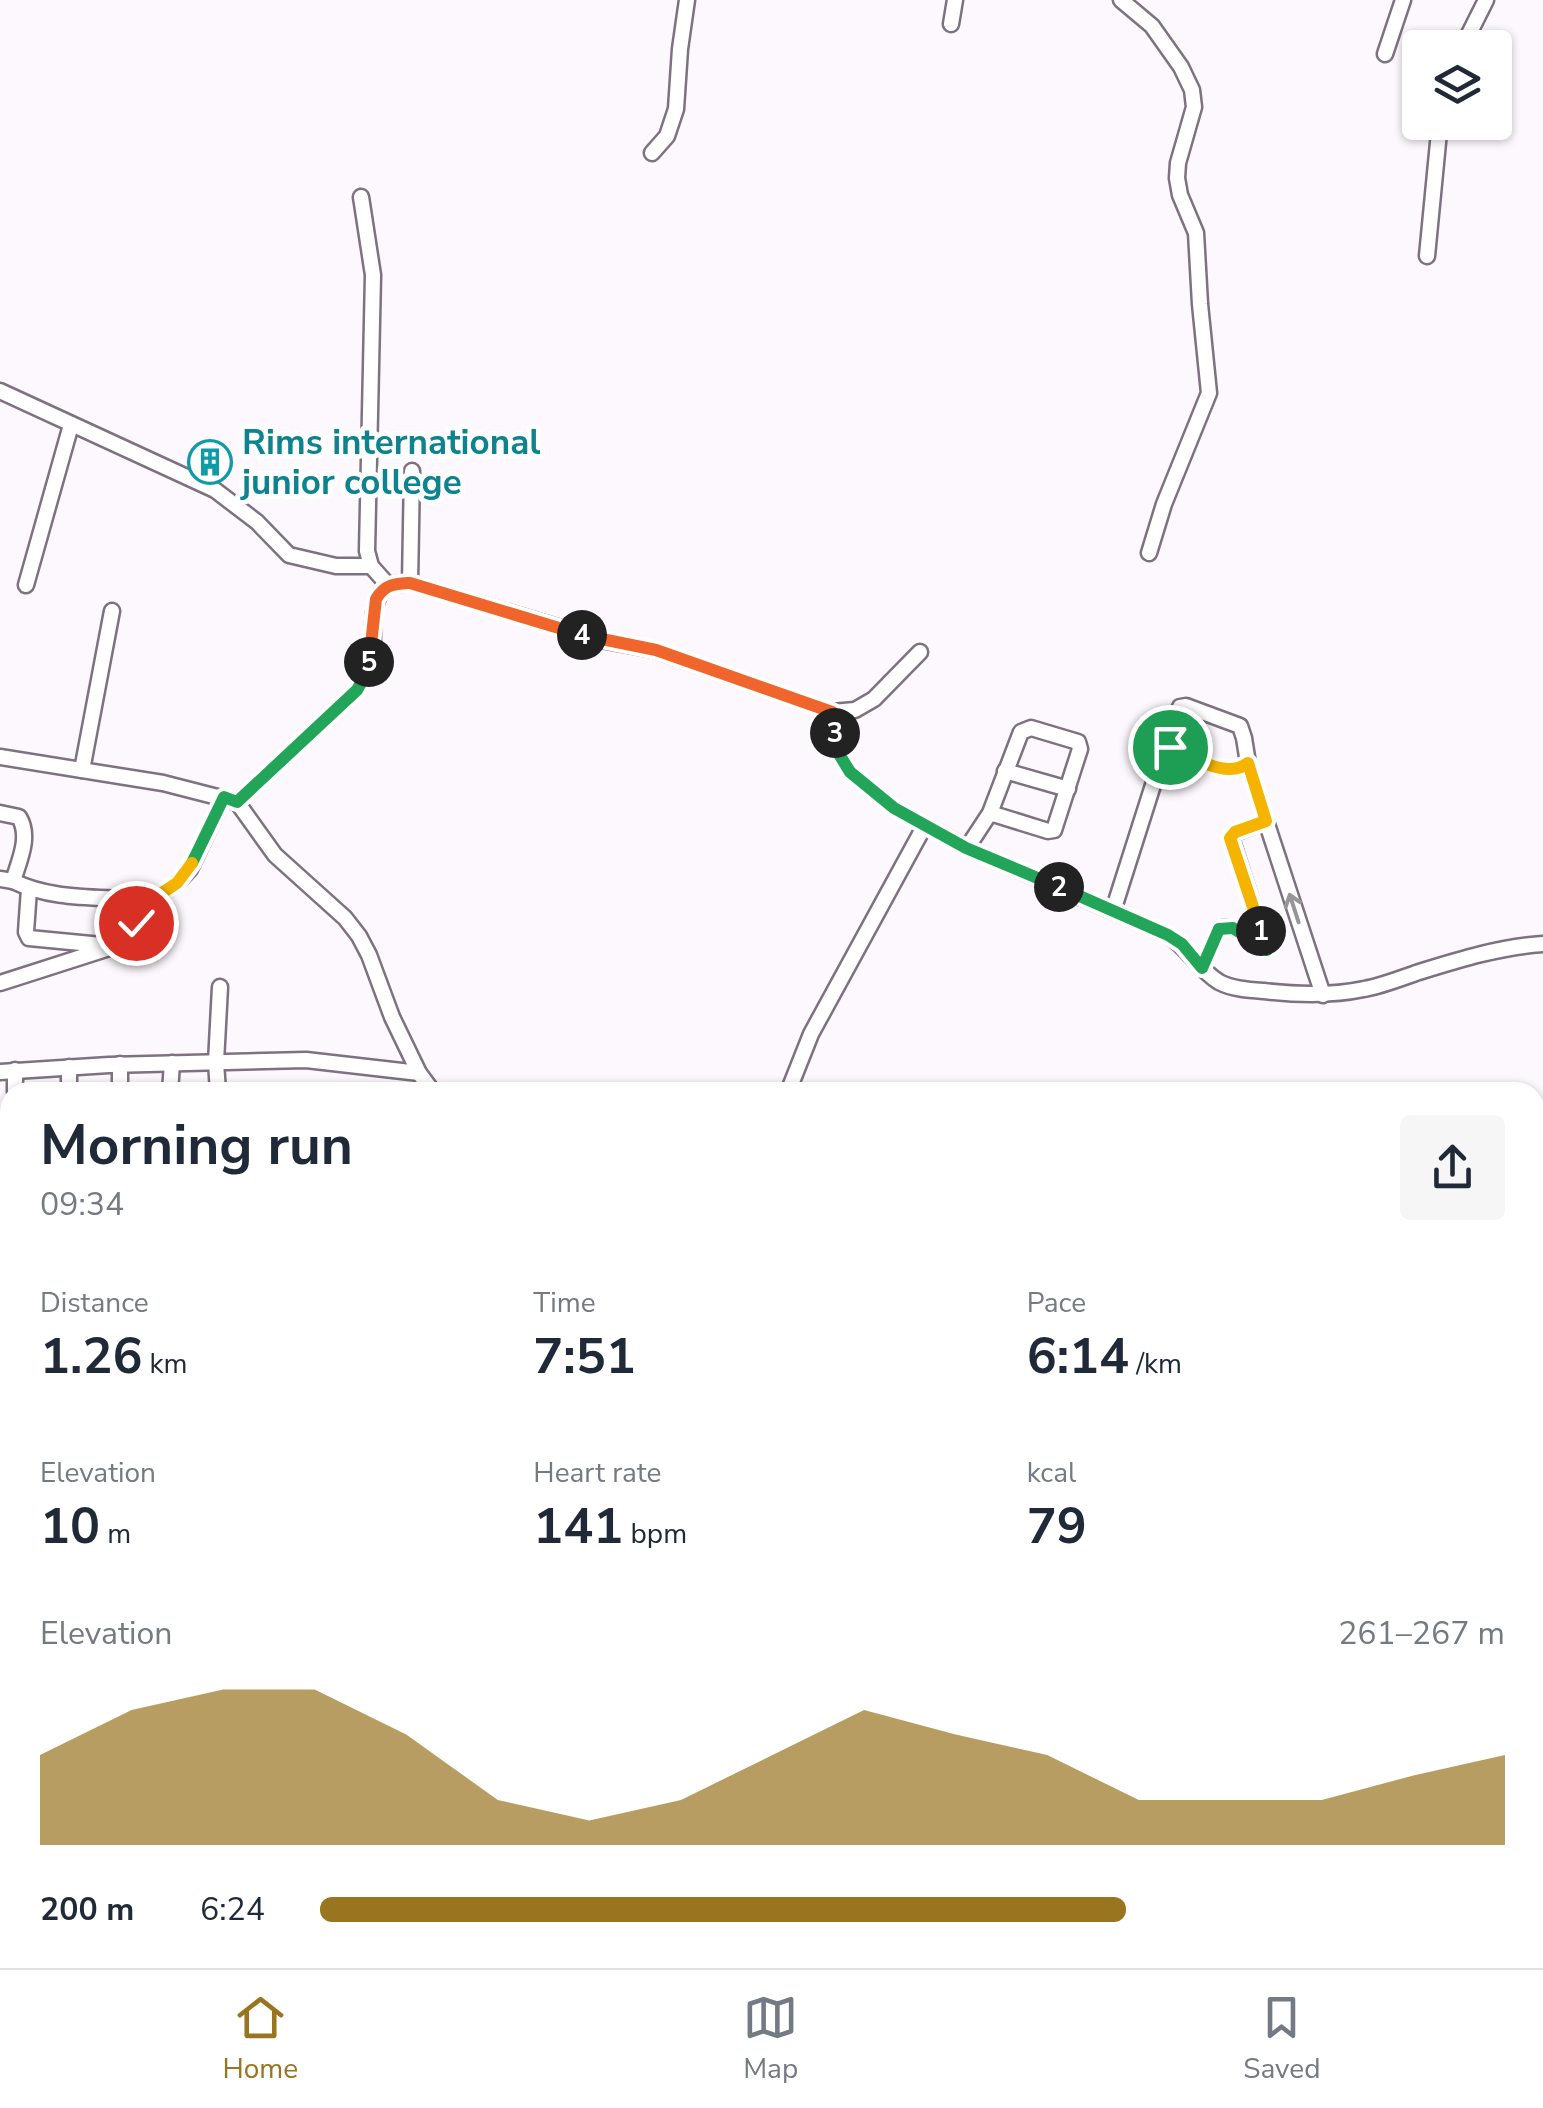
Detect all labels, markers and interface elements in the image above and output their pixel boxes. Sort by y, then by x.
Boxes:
map controls [1402,30,1512,140]
button: layers [1402,30,1512,140]
place label: Rims international junior college [240,419,540,506]
building icon: Rims international junior college [187,439,233,485]
pin: 4 [557,610,607,660]
text: 4 [574,616,590,654]
pin: 5 [344,637,394,687]
text: 5 [361,643,377,681]
pin [1128,705,1213,790]
pin: 3 [810,708,860,758]
text: 3 [827,714,843,752]
icon: arrive [1143,720,1198,775]
pin: 2 [1034,862,1084,912]
text: 2 [1051,868,1067,906]
pin [94,881,179,966]
one-way arrow [1284,892,1302,924]
icon: check [109,896,164,951]
pin: 1 [1236,906,1286,956]
text: 1 [1253,912,1269,950]
text: Morning run [40,1108,353,1183]
button: share [1400,1115,1505,1220]
text: 09:34 [40,1183,124,1226]
text: Distance [40,1284,149,1322]
text: Time [533,1284,596,1322]
text: Pace [1027,1284,1086,1322]
text: 1.26 [40,1322,142,1391]
text: 7:51 [533,1322,636,1391]
text: 6:14 [1027,1322,1129,1391]
text: km [142,1345,188,1383]
text: /km [1129,1345,1182,1383]
text: Elevation [40,1454,156,1492]
text: Heart rate [533,1454,661,1492]
text: kcal [1027,1454,1076,1492]
text: 10 [40,1492,100,1561]
text: 141 [533,1492,623,1561]
text: 79 [1027,1492,1087,1561]
text: m [100,1515,131,1553]
text: bpm [623,1515,687,1553]
text: Elevation [40,1612,173,1655]
text: 261–267 m [1338,1612,1505,1655]
text: 200 m [40,1888,134,1931]
text: 6:24 [200,1888,265,1931]
tab: Home [222,1990,298,2088]
tab: Map [743,1990,798,2088]
tab: Saved [1243,1990,1321,2088]

